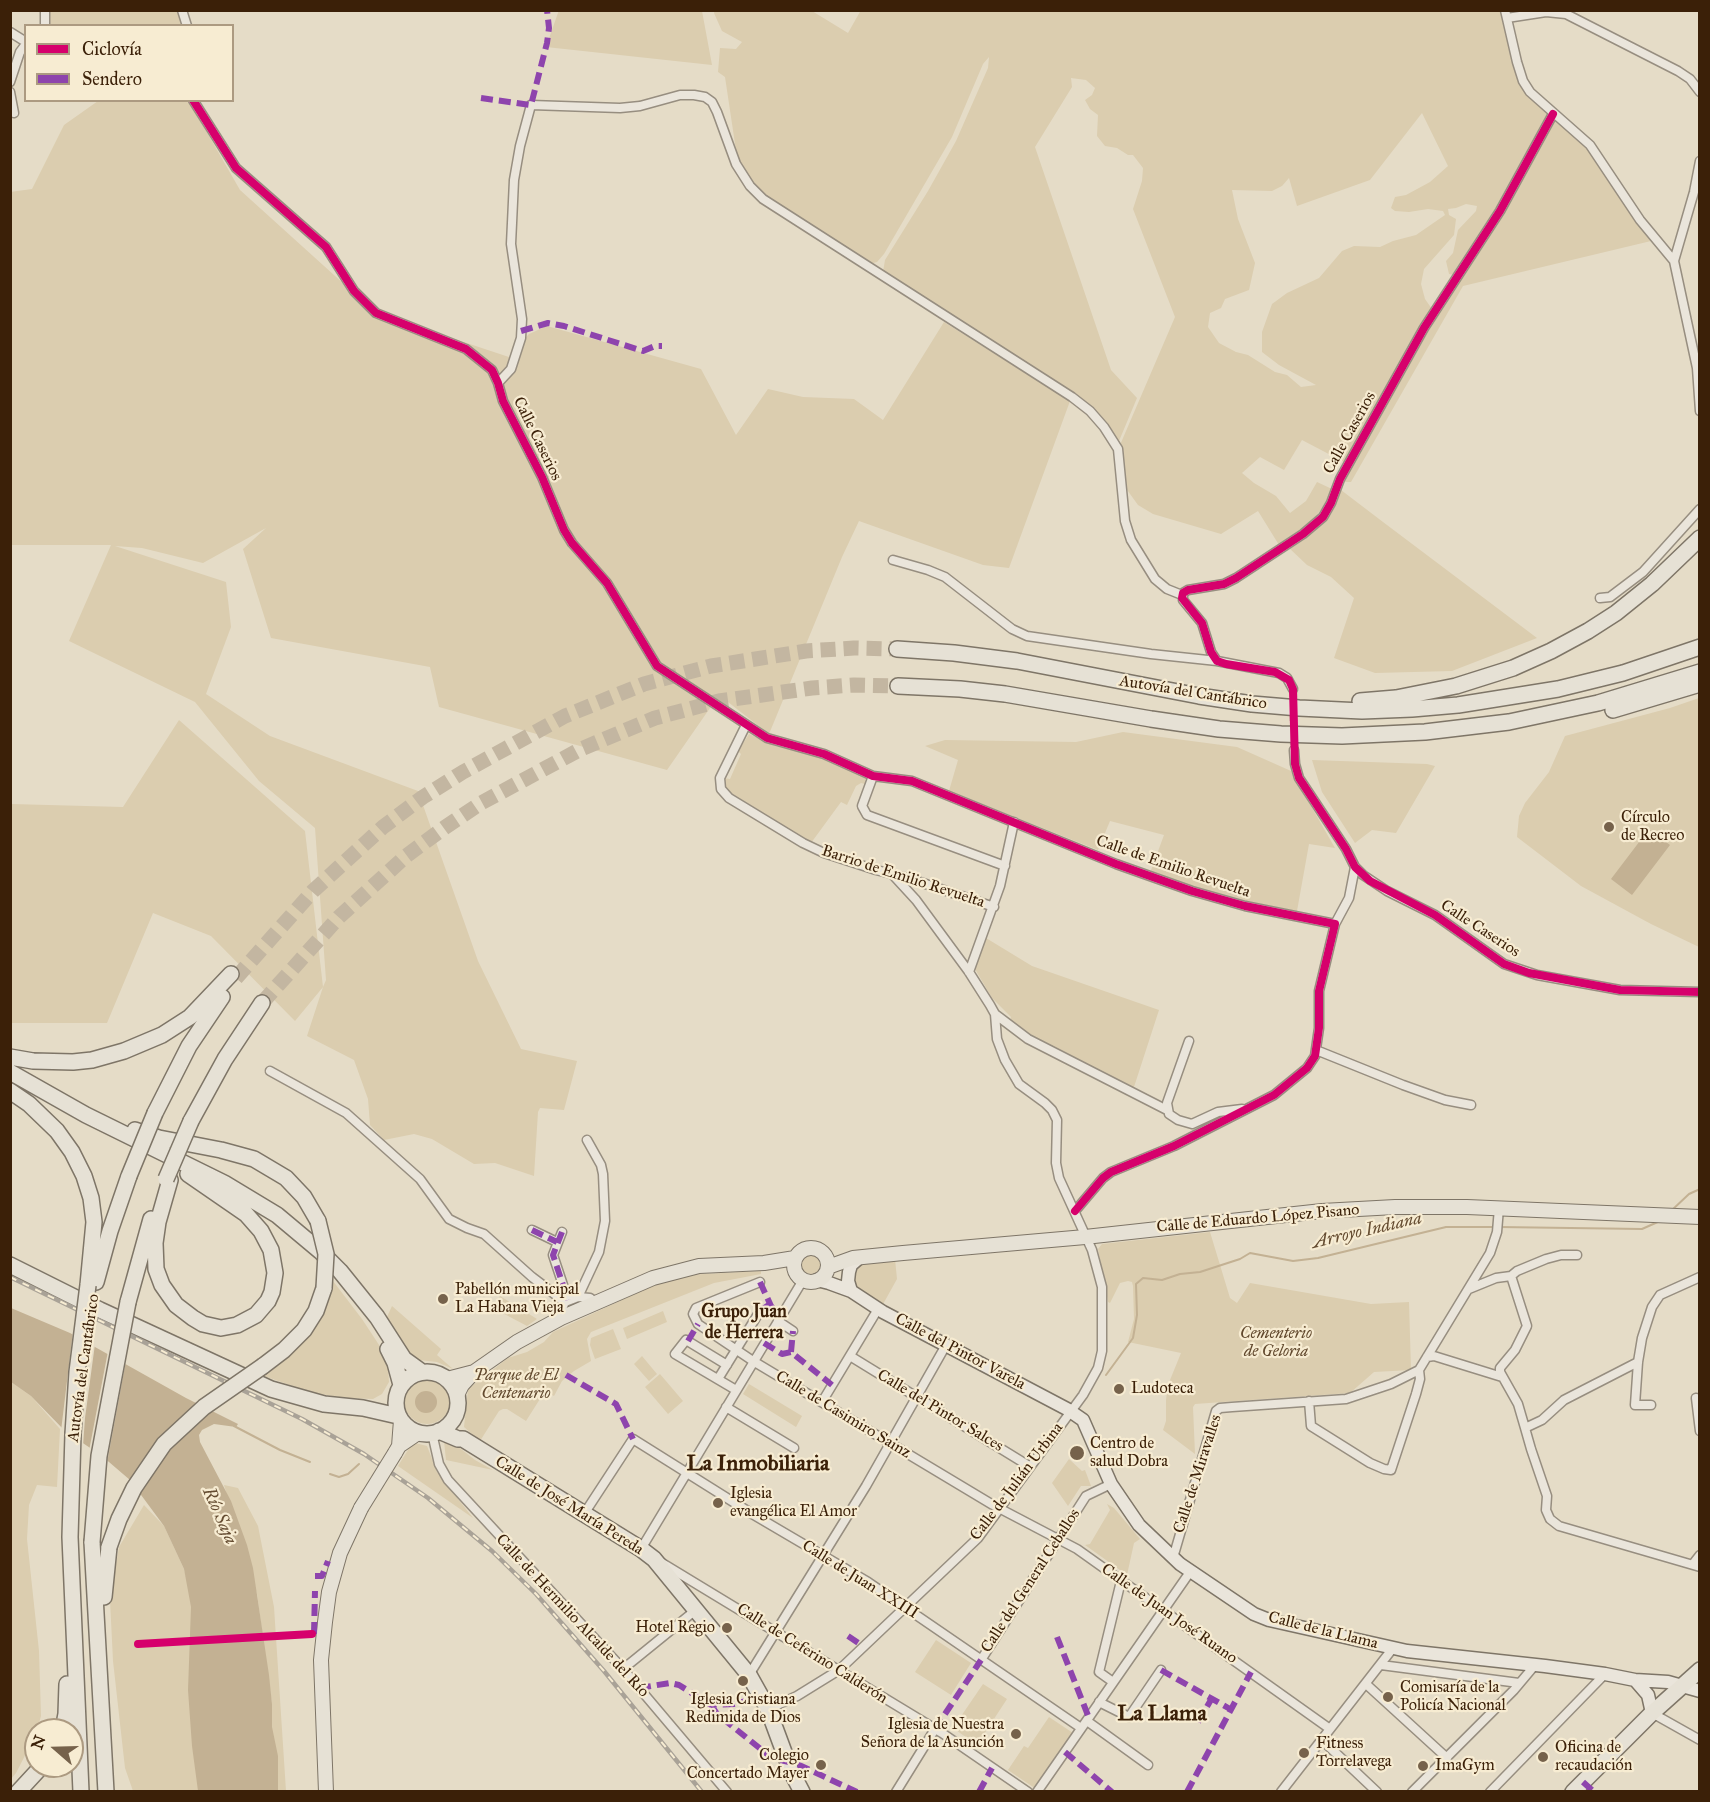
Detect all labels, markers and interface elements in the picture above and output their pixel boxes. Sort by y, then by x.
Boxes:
legend [24,24,234,102]
text: Ciclovía [82,38,142,60]
text: Sendero [82,68,142,90]
street label: Calle Caserios [1320,389,1380,477]
street label: Calle Caserios [508,394,566,484]
street label: Autovía del Cantábrico [1118,672,1268,714]
place label: Círculo de Recreo [1621,808,1684,846]
marker: Círculo de Recreo [1602,820,1616,834]
street label: Calle de Emilio Revuelta [1094,832,1252,902]
street label: Barrio de Emilio Revuelta [819,842,987,912]
street label: Calle Caserios [1437,896,1523,962]
street label: Calle de Eduardo López Pisano [1156,1201,1360,1237]
water label: Arroyo Indiana [1310,1208,1424,1254]
place label: Pabellón municipal La Habana Vieja [455,1280,579,1318]
marker: Pabellón municipal La Habana Vieja [436,1292,450,1306]
street label: Autovía del Cantábrico [64,1293,104,1443]
district label: Grupo Juan de Herrera [701,1302,787,1344]
street label: Calle del Pintor Varela [892,1310,1028,1394]
park label: Cementerio de Geloria [1240,1324,1312,1362]
park label: Parque de El Centenario [474,1366,558,1404]
street label: Calle del Pintor Salces [873,1366,1007,1456]
street label: Calle de Casimiro Sainz [772,1367,914,1463]
place label: Ludoteca [1131,1379,1193,1399]
marker: Ludoteca [1112,1382,1126,1396]
street label: Calle de Miravalles [1170,1412,1226,1536]
street label: Calle de Julián Urbina [966,1419,1068,1545]
place label: Centro de salud Dobra [1090,1434,1168,1472]
marker: Centro de salud Dobra [1068,1444,1086,1462]
street label: Calle de José María Pereda [491,1452,647,1560]
district label: La Inmobiliaria [687,1452,829,1478]
water label: Río Saja [197,1484,241,1548]
place label: Iglesia evangélica El Amor [730,1484,857,1522]
marker: Iglesia evangélica El Amor [711,1496,725,1510]
street label: Calle del General Ceballos [977,1505,1085,1657]
street label: Calle de Hermilio Alcalde del Río [491,1530,653,1702]
street label: Calle de Juan XXIII [798,1537,922,1623]
street label: Calle de Juan José Ruano [1097,1560,1241,1668]
street label: Calle de Ceferino Calderón [733,1600,891,1708]
street label: Calle de la Llama [1266,1608,1380,1654]
place label: Hotel Regio [635,1618,715,1638]
marker: Hotel Regio [720,1621,734,1635]
marker: Iglesia Cristiana Redimida de Dios [736,1674,750,1688]
place label: Comisaría de la Policía Nacional [1400,1678,1506,1716]
place label: Iglesia Cristiana Redimida de Dios [685,1690,801,1728]
marker: Comisaría de la Policía Nacional [1381,1690,1395,1704]
district label: La Llama [1117,1702,1207,1728]
place label: Iglesia de Nuestra Señora de la Asunción [861,1715,1004,1753]
north arrow [24,1718,84,1778]
marker: Iglesia de Nuestra Señora de la Asunción [1009,1727,1023,1741]
text: N [27,1733,50,1752]
place label: Fitness Torrelavega [1316,1734,1392,1772]
place label: Oficina de recaudación [1555,1738,1632,1776]
place label: Colegio Concertado Mayer [687,1746,809,1784]
marker: Fitness Torrelavega [1297,1746,1311,1760]
marker: Oficina de recaudación [1536,1750,1550,1764]
place label: ImaGym [1435,1756,1495,1776]
marker: Colegio Concertado Mayer [814,1758,828,1772]
marker: ImaGym [1416,1759,1430,1773]

